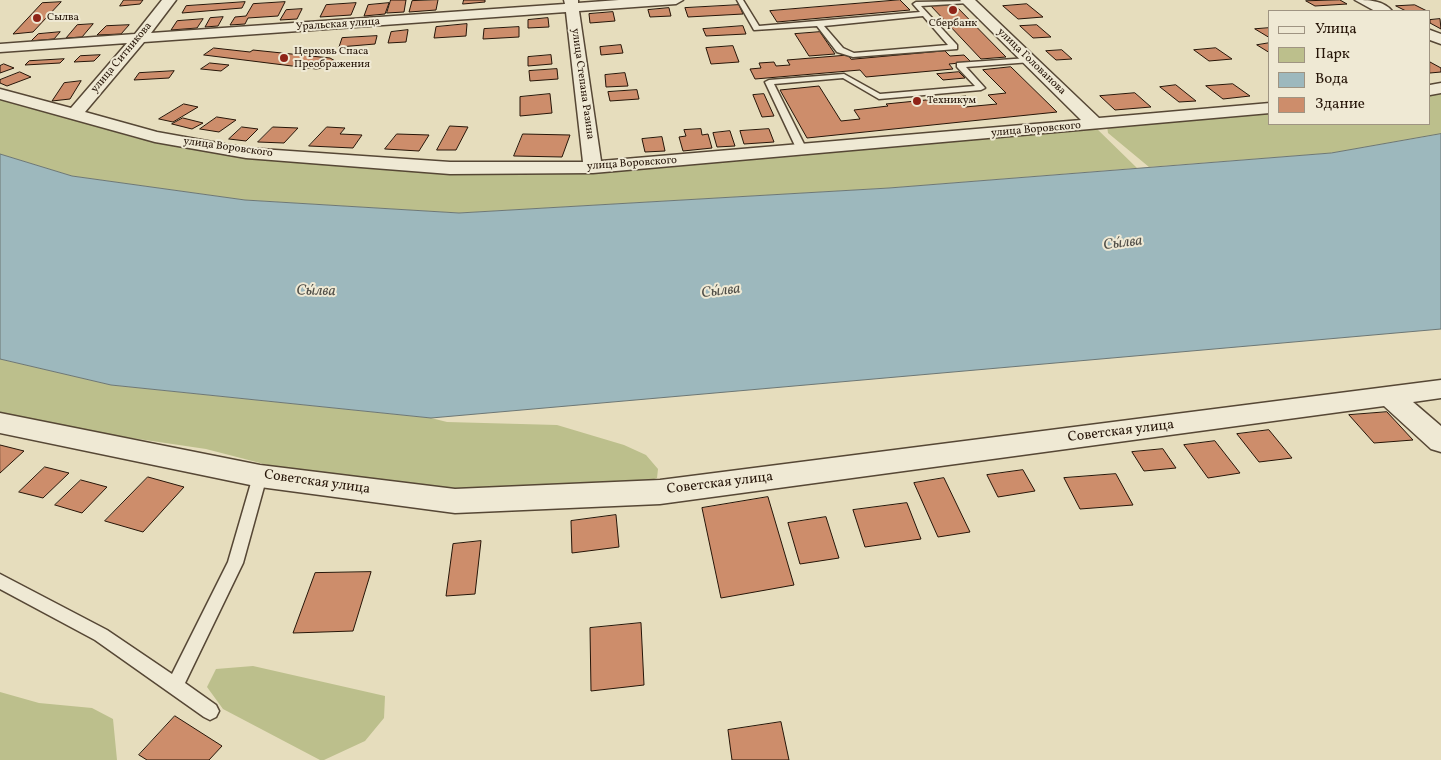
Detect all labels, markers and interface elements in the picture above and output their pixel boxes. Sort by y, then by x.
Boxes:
marker: Сбербанк [947,4,959,16]
legend [1268,10,1431,125]
place label: Сылва [47,11,79,25]
marker: Сылва [31,12,43,24]
street label: Уральская улица [295,15,381,35]
place label: Сбербанк [929,17,977,31]
text: Улица [1315,19,1357,40]
street label: улица Ситникова [89,20,155,96]
street label: улица Голованова [994,26,1068,98]
street label: улица Степана Разина [568,28,596,140]
text: Парк [1315,44,1350,65]
place label: Церковь Спаса Преображения [294,45,370,71]
marker: Церковь Спаса Преображения [278,52,290,64]
text: Вода [1315,69,1348,90]
place label: Техникум [927,94,976,108]
text: Здание [1315,94,1365,115]
marker: Техникум [911,95,923,107]
street label: улица Воровского [990,119,1082,141]
street label: улица Воровского [182,135,274,161]
street label: улица Воровского [587,154,677,174]
water label: Сы́лва [1102,233,1144,255]
water label: Сы́лва [700,281,742,303]
water label: Сы́лва [296,283,336,301]
street label: Советская улица [1067,417,1175,447]
street label: Советская улица [263,467,371,499]
street label: Советская улица [666,469,774,499]

